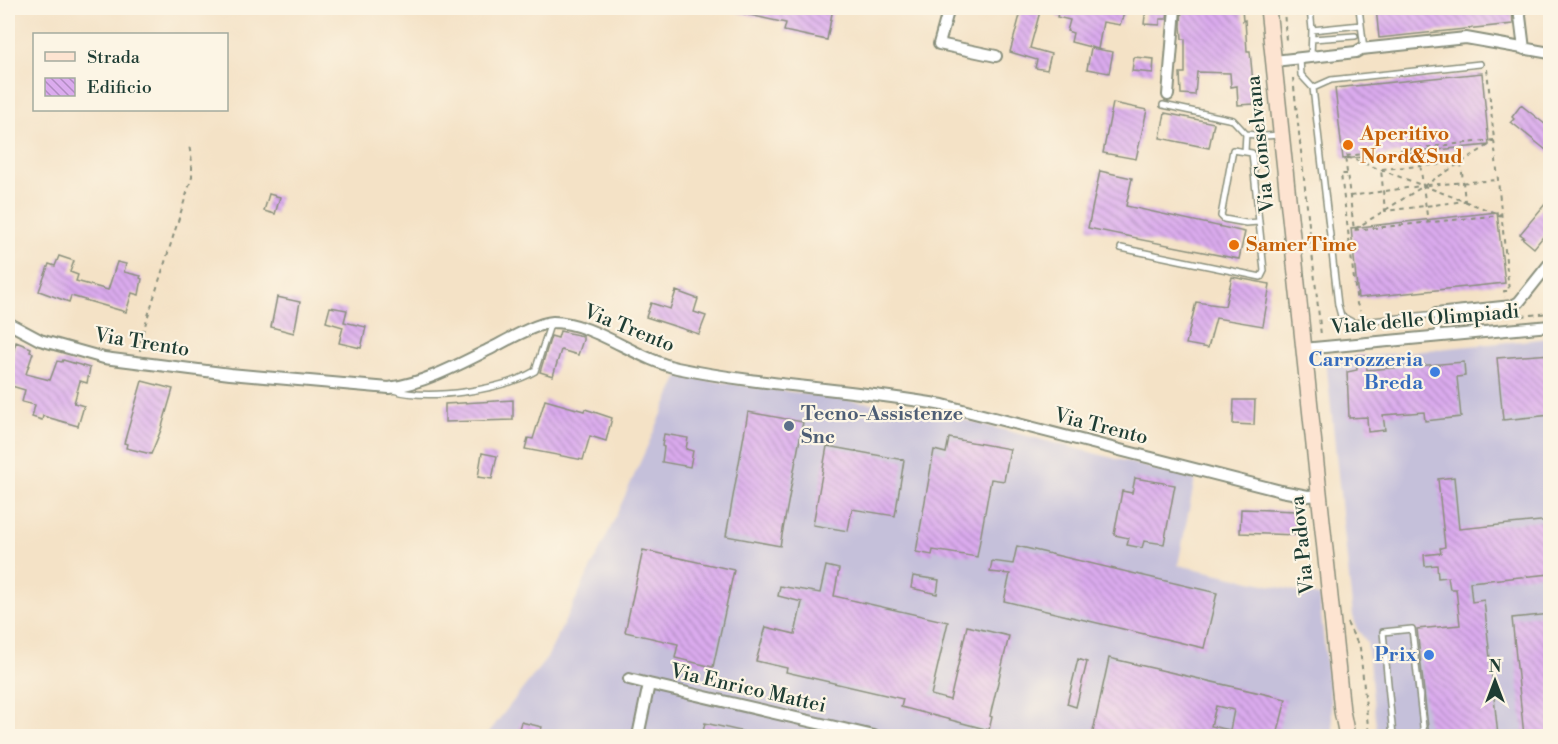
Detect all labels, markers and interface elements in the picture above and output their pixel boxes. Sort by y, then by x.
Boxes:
legend [33,33,228,111]
text: Strada [87,46,141,69]
street label: Via Conselvana [1241,73,1281,215]
text: Edificio [87,76,152,99]
place label: Aperitivo Nord&Sud [1359,122,1463,170]
marker: Aperitivo Nord&Sud [1341,138,1355,152]
place label: SamerTime [1246,233,1357,258]
marker: SamerTime [1227,238,1241,252]
street label: Via Trento [579,299,678,359]
street label: Viale delle Olimpiadi [1329,299,1521,341]
street label: Via Trento [92,323,191,363]
place label: Carrozzeria Breda [1308,348,1423,396]
marker: Carrozzeria Breda [1428,365,1442,379]
place label: Tecno-Assistenze Snc [801,402,964,450]
street label: Via Trento [1051,403,1151,451]
marker: Tecno-Assistenze Snc [782,419,796,433]
street label: Via Padova [1285,494,1321,597]
place label: Prix [1374,643,1417,668]
marker: Prix [1422,648,1436,662]
north arrow [1465,651,1525,711]
text: N [1489,657,1502,677]
street label: Via Enrico Mattei [667,659,829,719]

